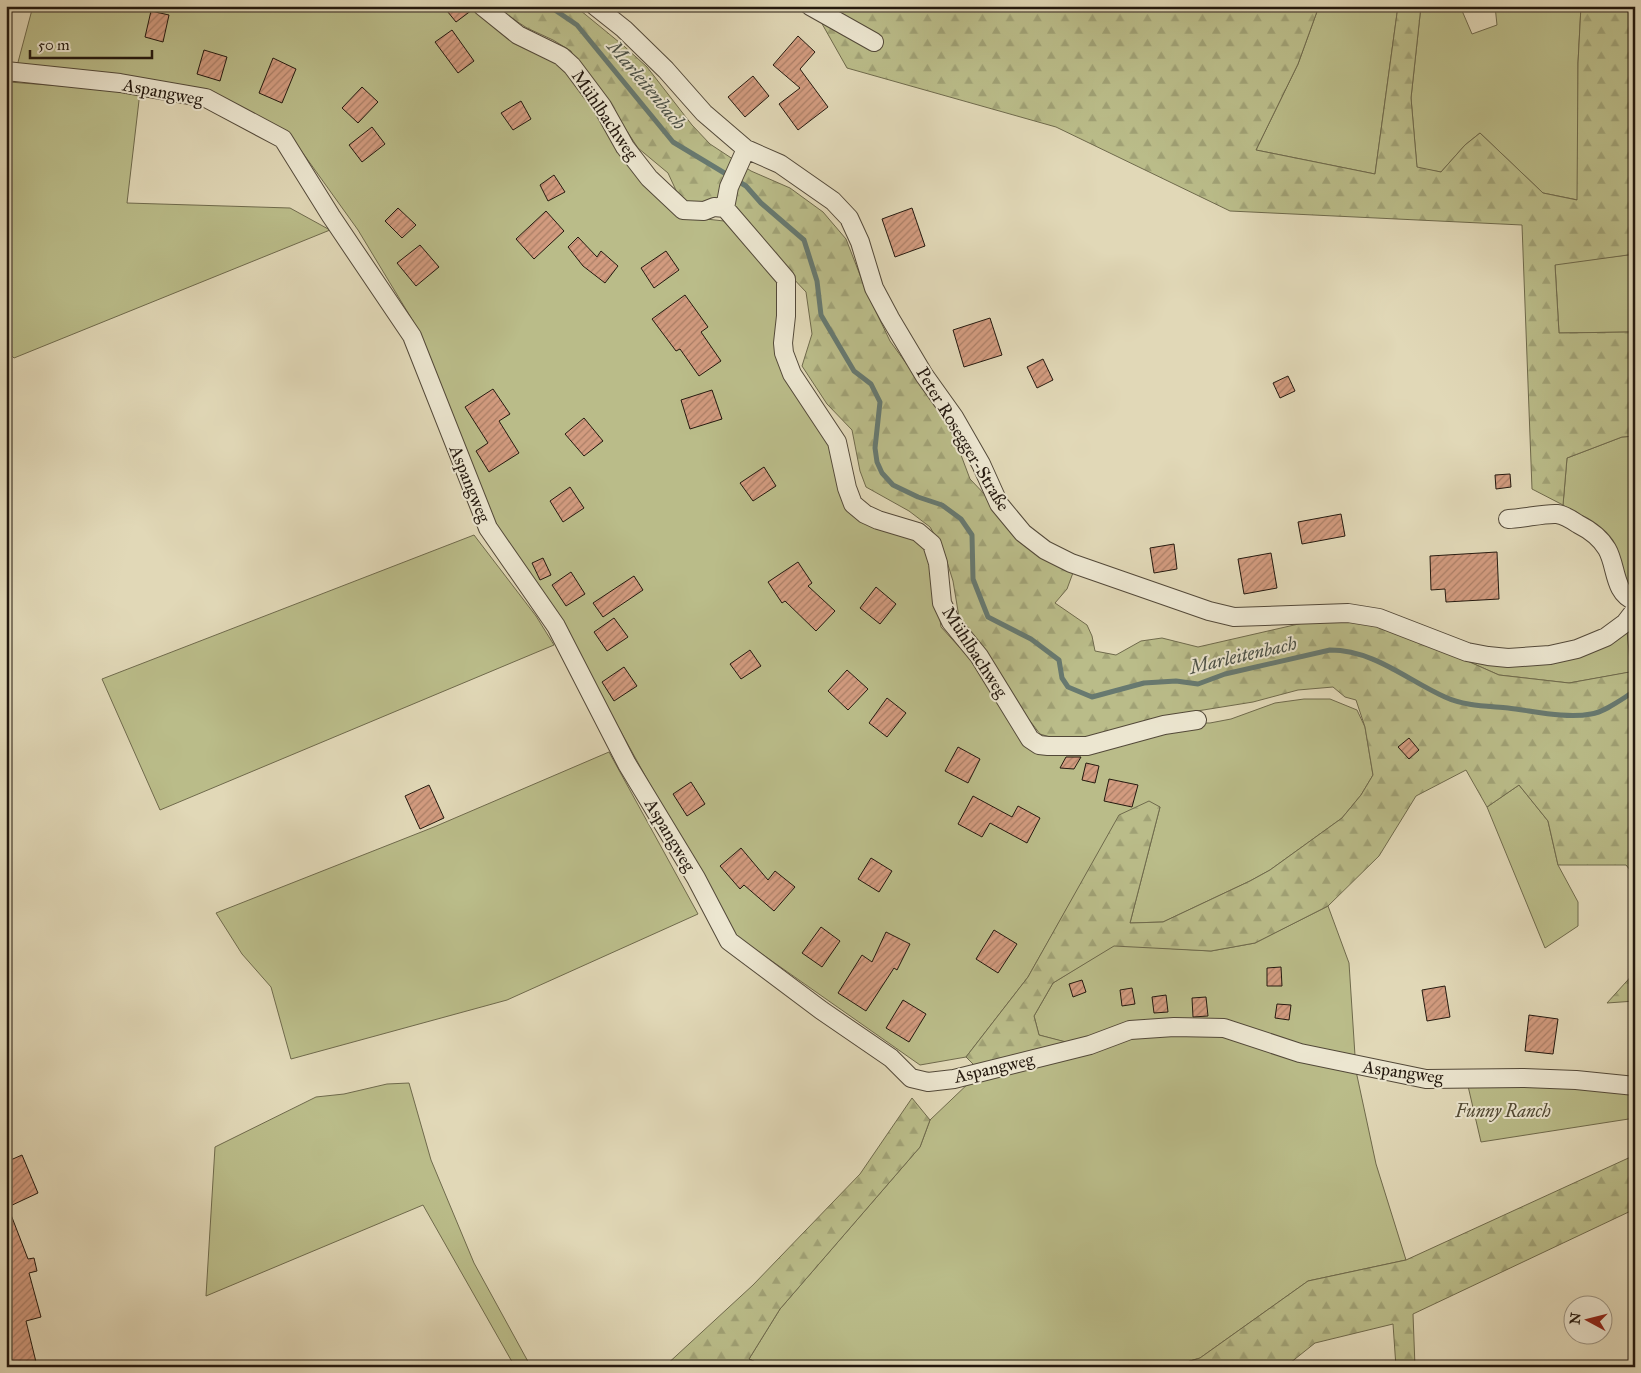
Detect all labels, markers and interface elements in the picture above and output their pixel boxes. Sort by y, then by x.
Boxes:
scale bar [30,28,152,60]
water label: Marleitenbach [602,34,691,134]
text: 50 m [38,36,70,54]
street label: Mühlbachweg [566,66,644,165]
street label: Aspangweg [120,73,206,112]
street label: Peter Rosegger-Straße [910,363,1015,515]
street label: Aspangweg [443,441,496,527]
street label: Mühlbachweg [937,602,1013,703]
water label: Marleitenbach [1185,631,1299,679]
street label: Aspangweg [638,794,701,876]
street label: Aspangweg [951,1048,1037,1089]
street label: Aspangweg [1360,1055,1445,1090]
park label: Funny Ranch [1454,1100,1551,1122]
north arrow [1564,1296,1614,1346]
text: N [1566,1311,1585,1325]

